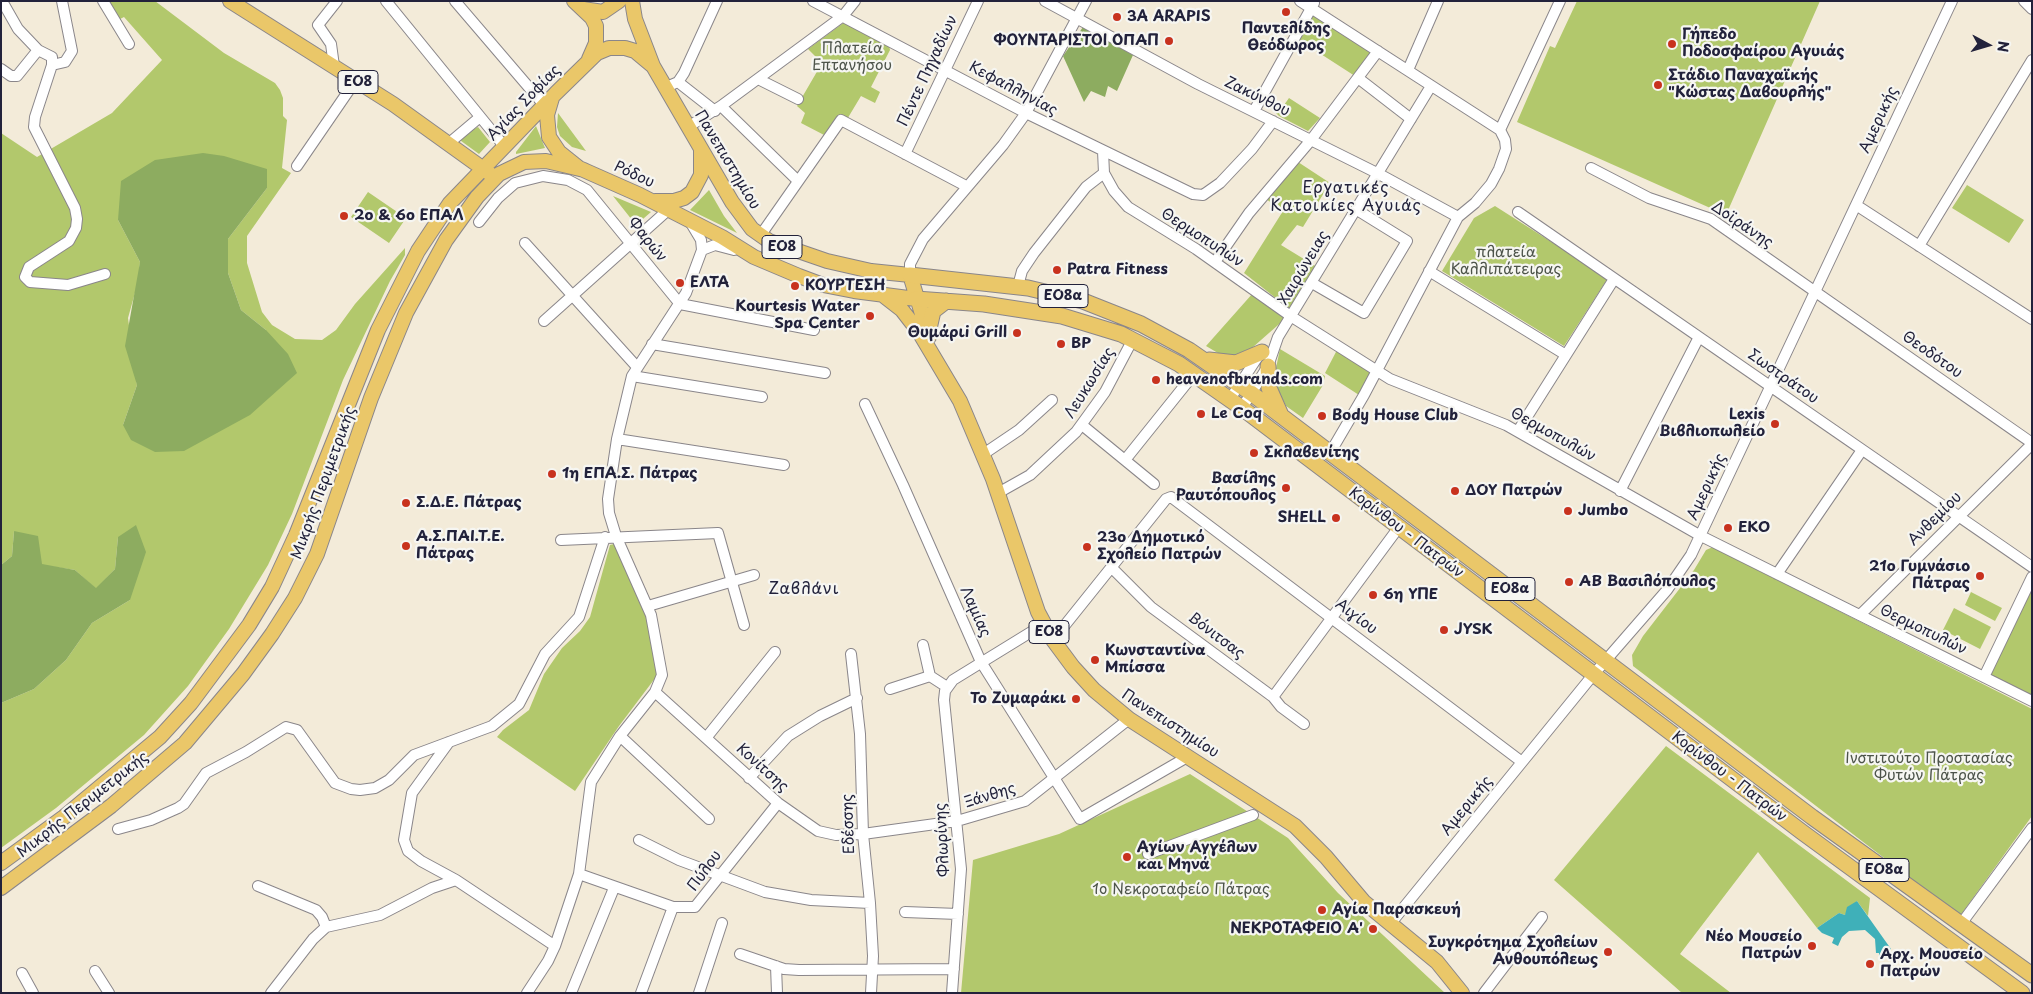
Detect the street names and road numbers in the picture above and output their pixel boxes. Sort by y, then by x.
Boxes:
street label: Πέντε Πηγαδίων [894,13,962,129]
street label: Κεφαλληνίας [966,58,1060,120]
street label: Αγίας Σοφίας [483,61,565,145]
road number: ΕΟ8 [338,70,378,94]
street label: Ζακύνθου [1221,73,1293,121]
street label: Αμερικής [1856,84,1902,156]
street label: Πανεπιστημίου [690,107,764,213]
street label: Ρόδου [611,158,657,192]
street label: Δοϊράνης [1708,198,1776,252]
street label: Θερμοπυλών [1157,205,1247,271]
street label: Φαρών [624,214,670,266]
street label: Χαιρώνειας [1275,227,1333,309]
road number: ΕΟ8 [762,236,802,258]
road number: ΕΟ8α [1038,284,1088,308]
street label: Θεοδότου [1898,328,1966,382]
street label: Λευκωσίας [1061,344,1119,422]
street label: Σωστράτου [1744,346,1822,408]
street label: Μικρής Περιμετρικής [288,404,360,562]
street label: Θερμοπυλών [1507,404,1599,466]
street label: Αμερικής [1684,451,1730,523]
street label: Κορίνθου - Πατρών [1345,484,1467,582]
street label: Ανθεμίου [1904,488,1966,550]
road number: ΕΟ8α [1485,578,1535,600]
street label: Λαμίας [956,584,994,640]
street label: Αιγίου [1332,596,1380,638]
street label: Θερμοπυλών [1876,601,1970,659]
street label: Βόνιτσας [1184,609,1248,663]
road number: ΕΟ8 [1029,620,1069,644]
street label: Πανεπιστημίου [1118,686,1222,762]
street label: Κορίνθου - Πατρών [1668,728,1790,826]
street label: Κονίτσης [732,740,792,796]
street label: Μικρής Περιμετρικής [14,748,152,862]
street label: Αμερικής [1438,773,1496,839]
street label: Ξάνθης [962,780,1018,812]
street label: Εδέσσης [839,794,859,854]
street label: Φλωρίνης [932,803,954,877]
street label: Πύλου [684,847,726,895]
road number: ΕΟ8α [1859,858,1909,882]

